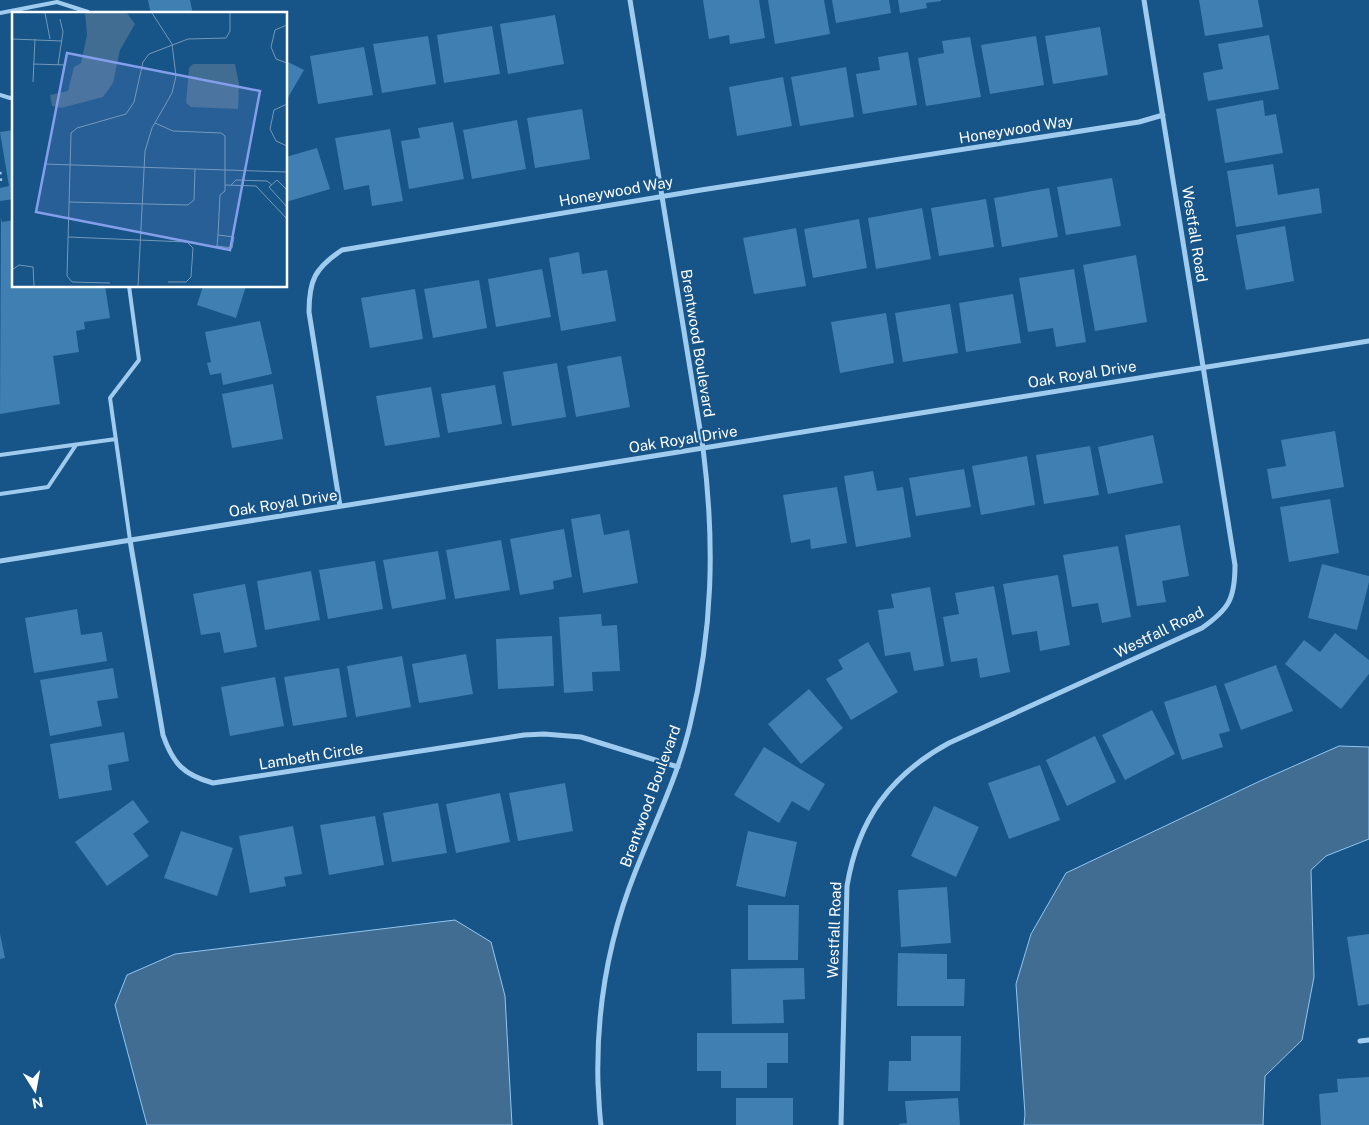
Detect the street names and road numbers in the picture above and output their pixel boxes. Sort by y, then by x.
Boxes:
street label: Honeywood Way [958,112,1074,146]
street label: Honeywood Way [558,173,674,209]
street label: Westfall Road [1179,185,1211,283]
street label: Brentwood Boulevard [678,268,718,418]
street label: Oak Royal Drive [1026,357,1138,391]
street label: Oak Royal Drive [627,422,739,456]
street label: Oak Royal Drive [227,486,339,520]
street label: Westfall Road [1112,603,1206,661]
street label: Brentwood Boulevard [616,723,684,869]
street label: Lambeth Circle [258,739,364,773]
street label: Westfall Road [824,881,844,979]

